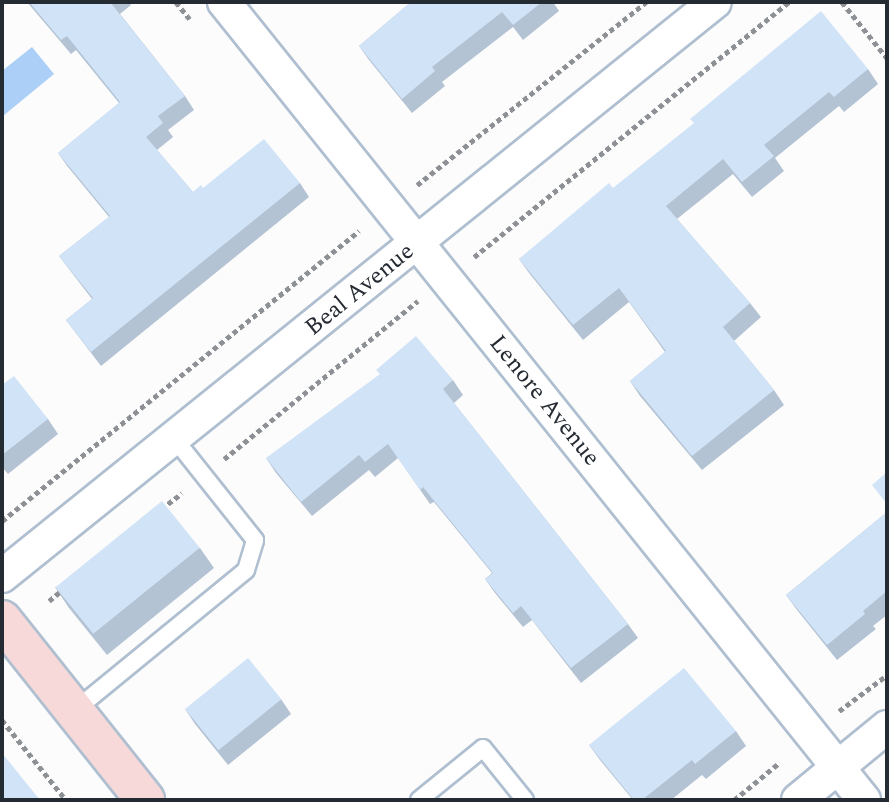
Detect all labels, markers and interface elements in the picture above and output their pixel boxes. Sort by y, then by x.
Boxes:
street label: Beal Avenue [300,237,420,343]
street label: Lenore Avenue [482,330,606,472]

